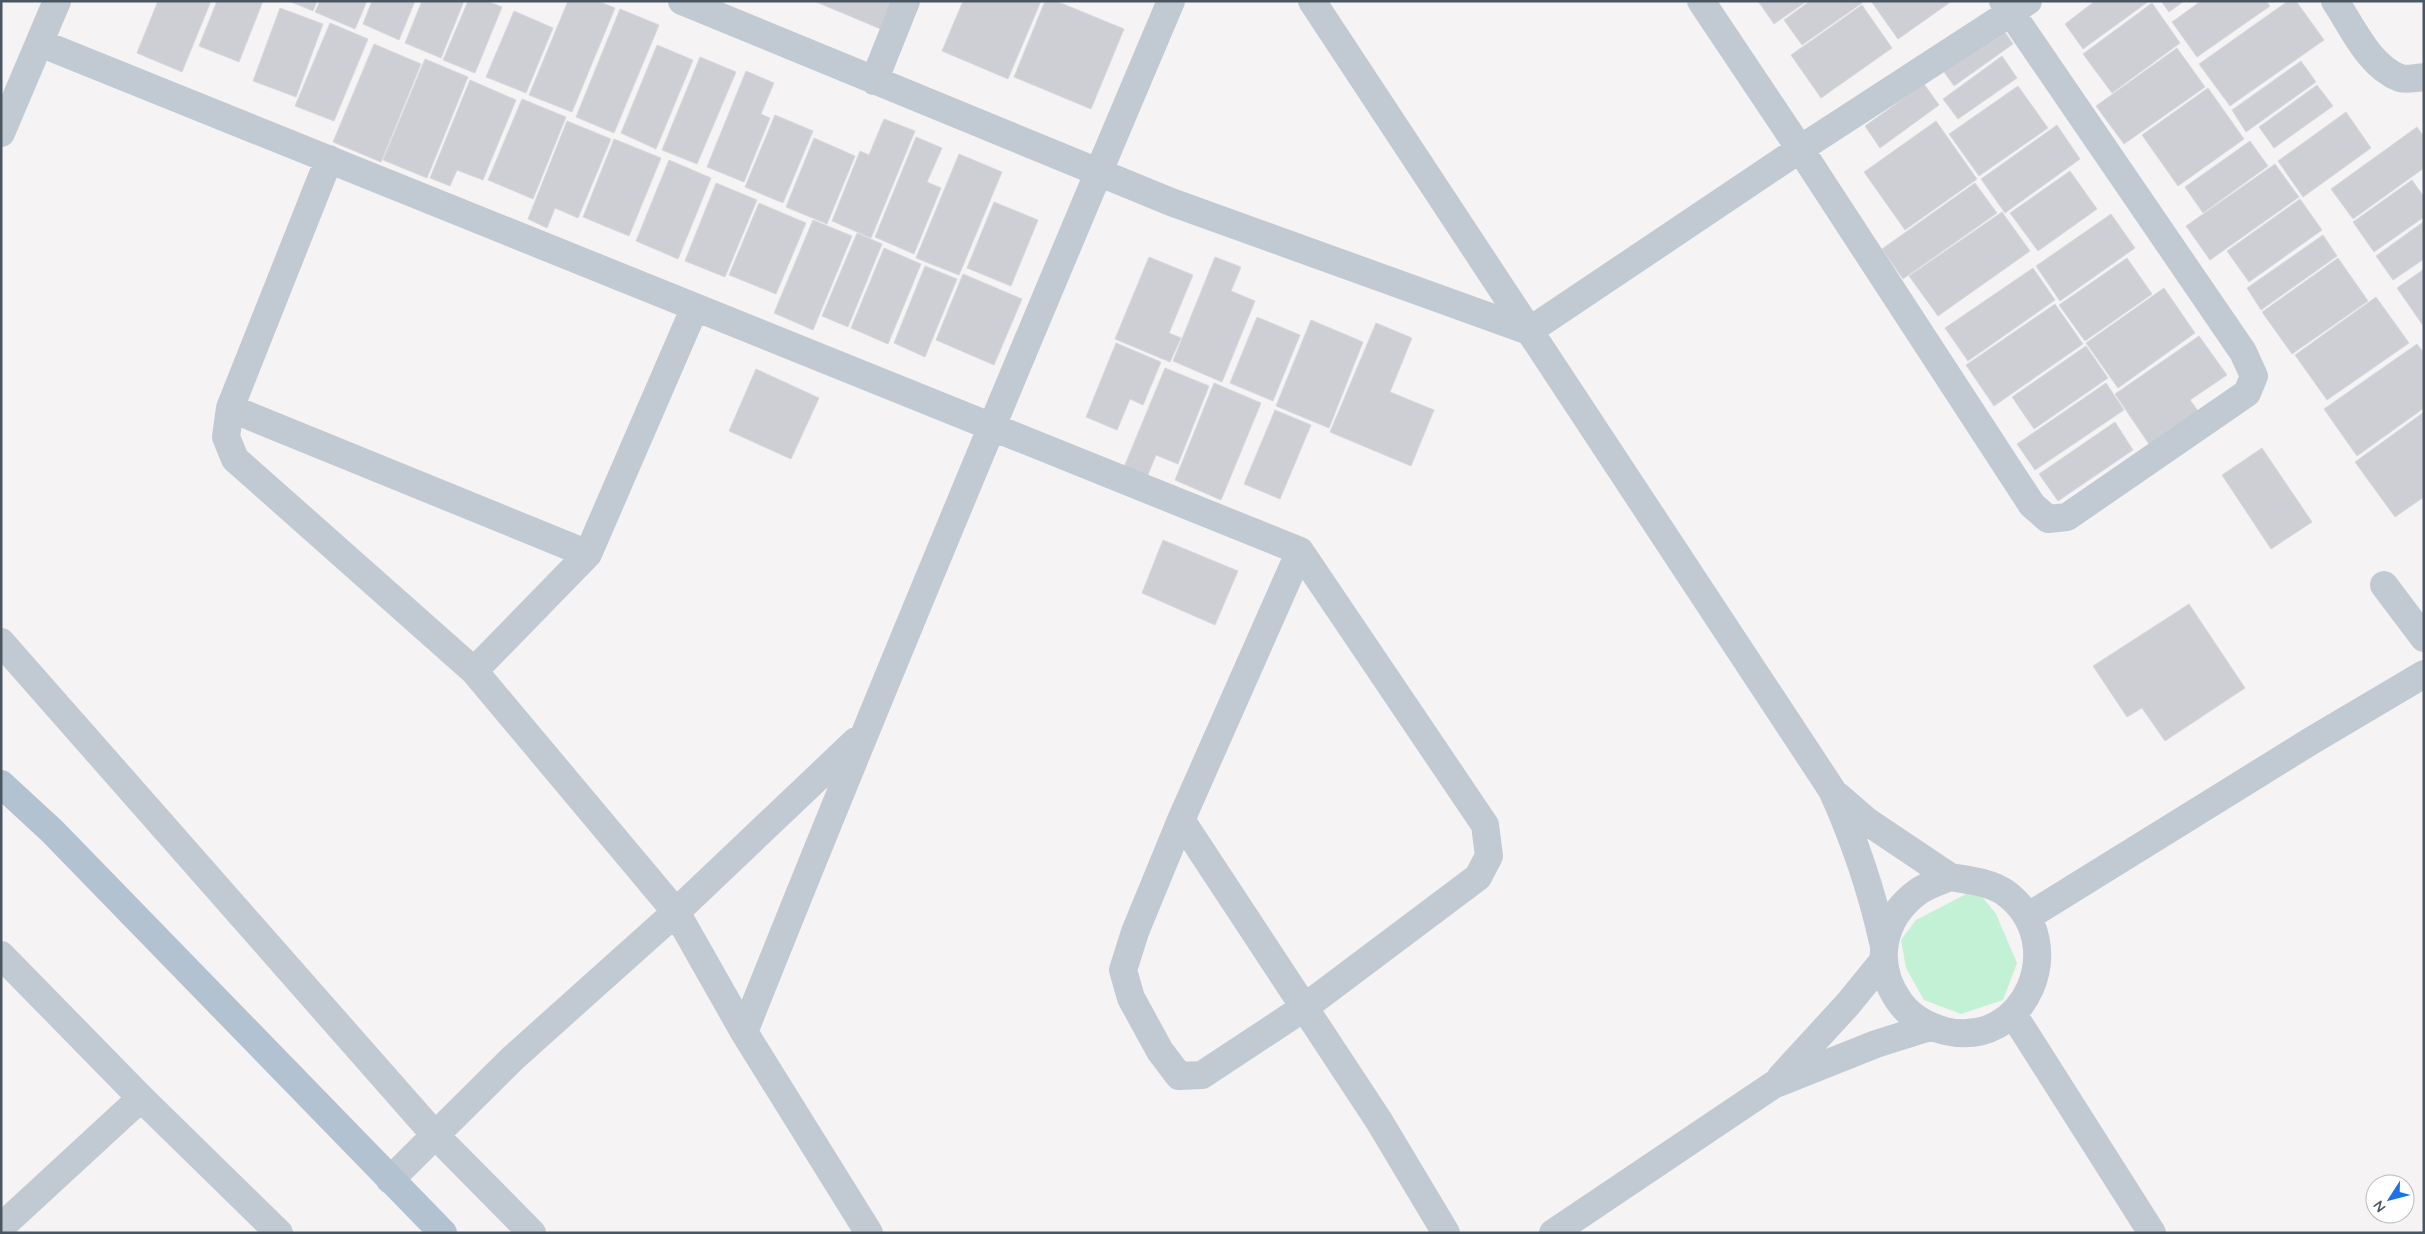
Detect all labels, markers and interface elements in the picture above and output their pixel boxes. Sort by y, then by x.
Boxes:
north arrow [2365,1174,2415,1224]
text: N [2369,1197,2390,1216]

